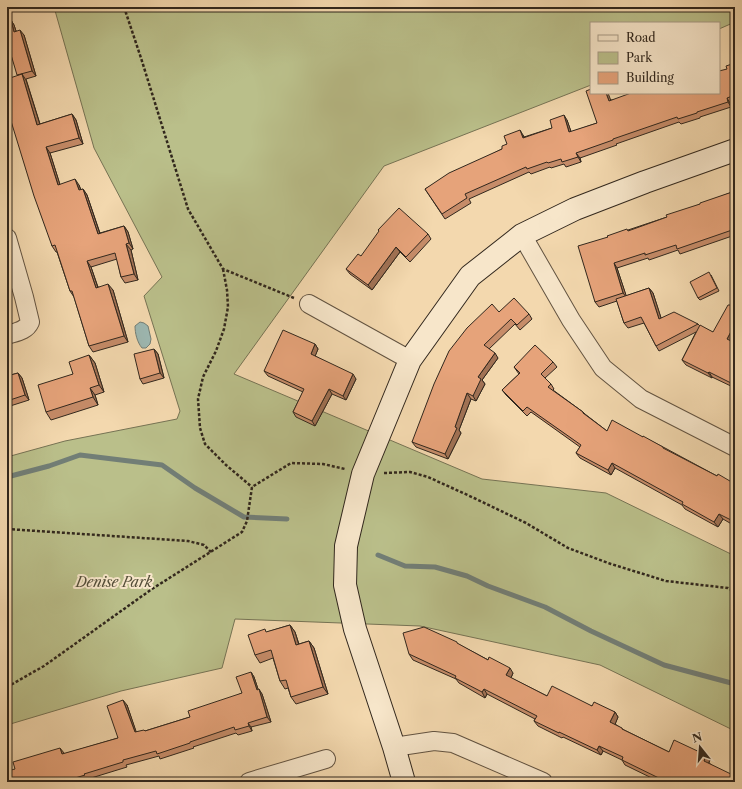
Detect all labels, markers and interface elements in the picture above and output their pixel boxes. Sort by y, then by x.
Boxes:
legend [590,22,720,94]
text: Road [626,30,656,45]
text: Park [626,50,653,65]
text: Building [626,70,674,85]
park label: Denise Park [75,573,153,591]
north arrow [680,727,720,767]
text: N [690,729,704,746]

